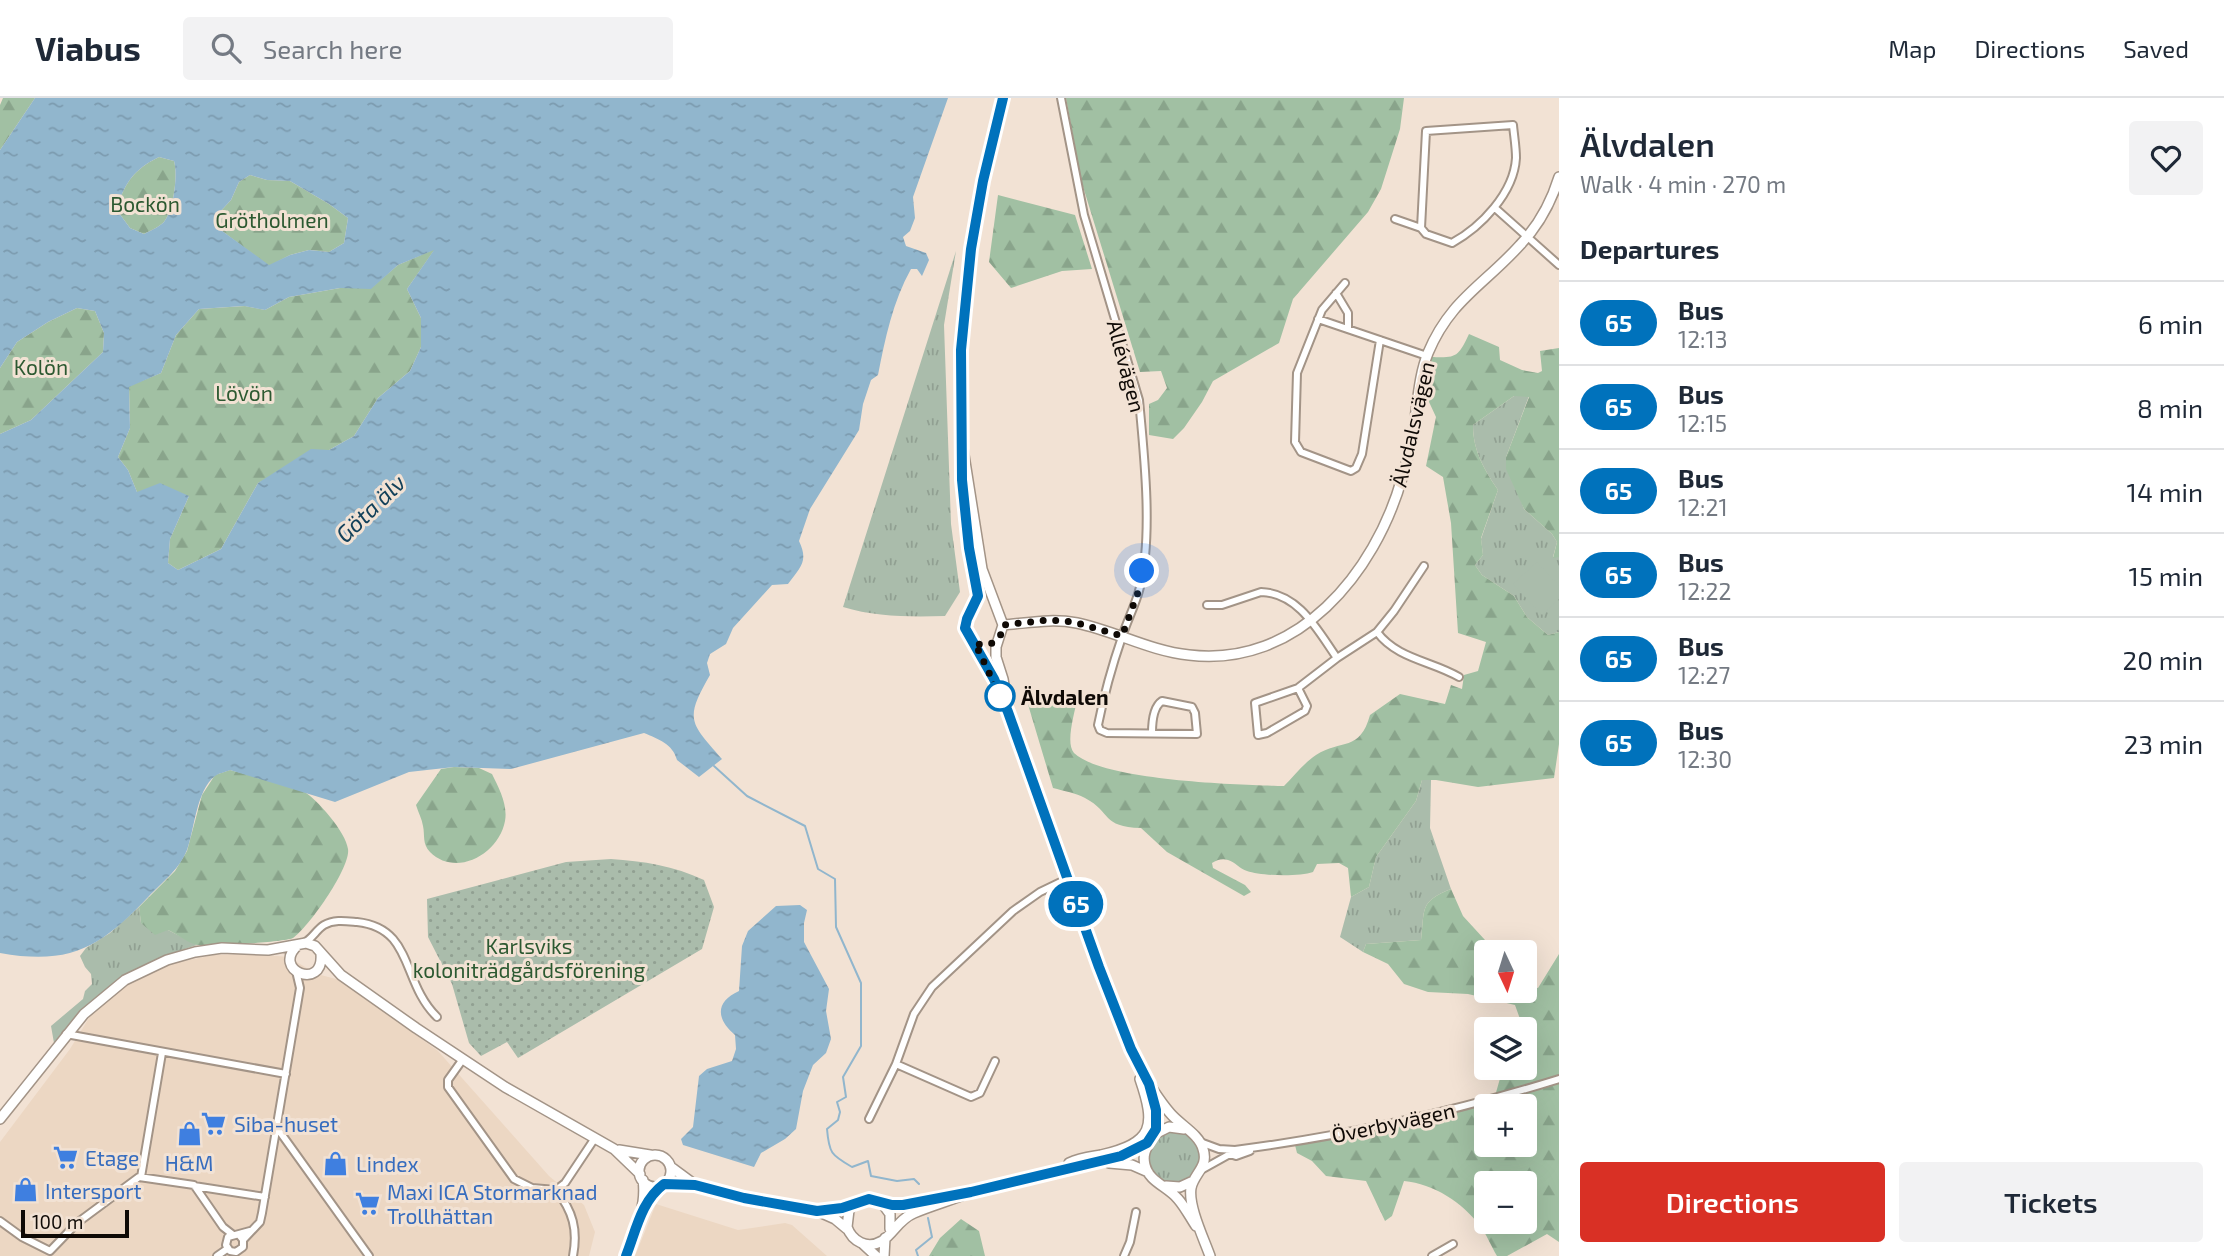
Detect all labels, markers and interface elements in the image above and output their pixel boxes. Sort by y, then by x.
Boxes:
search box [183,17,673,80]
text: Viabus [35,28,141,68]
icon: search [207,29,245,67]
text: Search here [263,33,402,64]
text: Map [1888,34,1936,63]
text: Directions [1974,34,2085,63]
text: Saved [2123,34,2189,63]
button: heart [2129,121,2203,195]
text: Älvdalen [1580,124,1715,164]
text: Walk · 4 min · 270 m [1580,170,1786,198]
park label: Bockön [110,191,180,216]
park label: Grötholmen [215,207,329,232]
text: Departures [1580,233,1719,264]
text: Bus [1678,294,1724,325]
text: 65 [1605,308,1632,337]
text: 6 min [2138,308,2203,339]
street label: Allévägen [1103,317,1151,415]
text: 12:13 [1678,325,1727,353]
park label: Kolön [14,354,68,379]
street label: Älvdalsvägen [1385,359,1439,489]
text: Bus [1678,378,1724,409]
park label: Lövön [215,380,273,405]
text: 65 [1605,392,1632,421]
text: 8 min [2137,392,2203,423]
text: 12:15 [1678,409,1727,437]
text: Bus [1678,462,1724,493]
water label: Göta älv [329,468,411,548]
text: 65 [1605,476,1632,505]
text: 14 min [2127,476,2203,507]
text: 12:21 [1678,493,1728,521]
text: Bus [1678,546,1724,577]
your location [1124,553,1159,588]
text: 65 [1605,560,1632,589]
text: 15 min [2129,560,2203,591]
text: 12:22 [1678,577,1731,605]
text: Bus [1678,630,1724,661]
text: 65 [1605,644,1632,673]
text: 20 min [2123,644,2203,675]
text: 12:27 [1678,661,1730,689]
marker: Älvdalen [985,681,1015,711]
place label: Älvdalen [1021,684,1109,709]
text: Bus [1678,714,1724,745]
text: 65 [1605,728,1632,757]
text: 23 min [2124,728,2203,759]
text: 12:30 [1678,745,1732,773]
line badge: 65 [1044,881,1108,927]
text: 65 [1062,889,1090,918]
park label: Karlsviks koloniträdgårdsförening [413,933,645,982]
north arrow [1474,940,1536,1003]
map controls [1474,940,1537,1234]
button: layers [1474,1017,1537,1080]
button: + [1474,1094,1537,1157]
street label: Överbyvägen [1329,1097,1457,1147]
supermarket icon: Siba-huset [200,1109,228,1137]
place label: Siba-huset [234,1111,338,1136]
shop icon: H&M [175,1119,203,1147]
supermarket icon: Etage [51,1143,79,1171]
place label: Etage [85,1145,139,1170]
shop icon: Lindex [322,1149,350,1177]
place label: H&M [165,1150,213,1175]
place label: Lindex [356,1151,419,1176]
button: Directions [1580,1162,1885,1242]
button: Tickets [1899,1162,2203,1242]
button: − [1474,1171,1537,1234]
shop icon: Intersport [11,1176,39,1204]
place label: Intersport [45,1178,142,1203]
place label: Maxi ICA Stormarknad Trollhättan [387,1179,597,1228]
supermarket icon: Maxi ICA Stormarknad Trollhättan [353,1189,381,1217]
scale bar [21,1207,130,1239]
text: 100 m [32,1210,83,1233]

